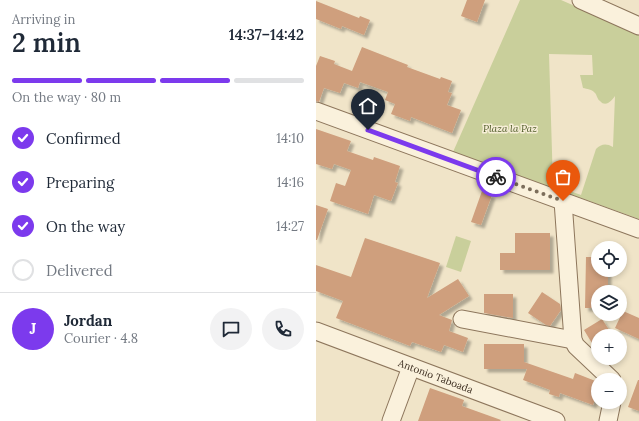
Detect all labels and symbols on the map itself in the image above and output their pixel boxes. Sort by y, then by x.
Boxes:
pin [351,89,385,130]
park label: Plaza la Paz [483,122,537,135]
courier [476,157,516,197]
pin [546,160,580,201]
street label: Antonio Taboada [396,356,475,396]

